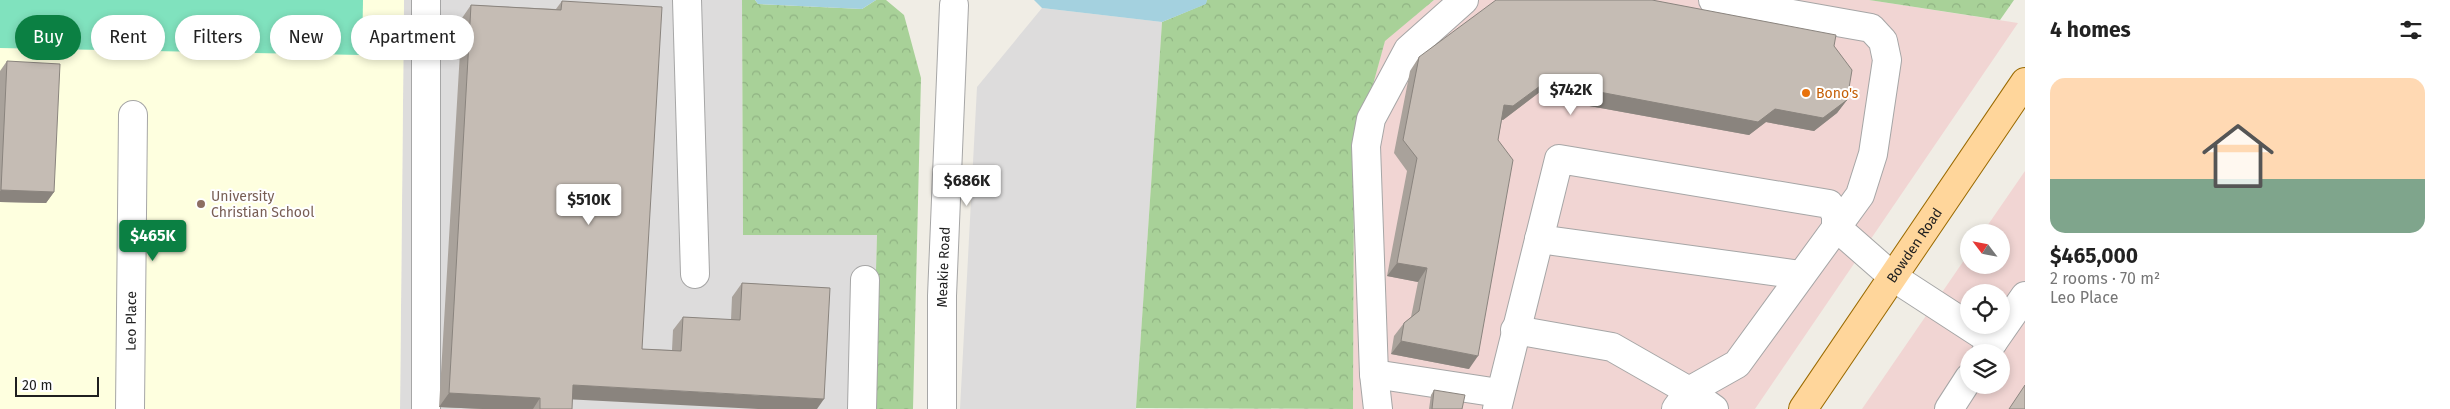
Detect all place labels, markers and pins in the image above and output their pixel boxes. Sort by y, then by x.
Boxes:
pin: $742K [1536,74,1606,116]
place label: Bono's [1816,85,1859,102]
marker: Bono's [1800,87,1812,99]
pin: $686K [932,164,1002,207]
pin: $510K [554,184,624,226]
place label: University Christian School [211,188,314,221]
marker: University Christian School [195,198,207,210]
pin: $465K [118,220,188,262]

